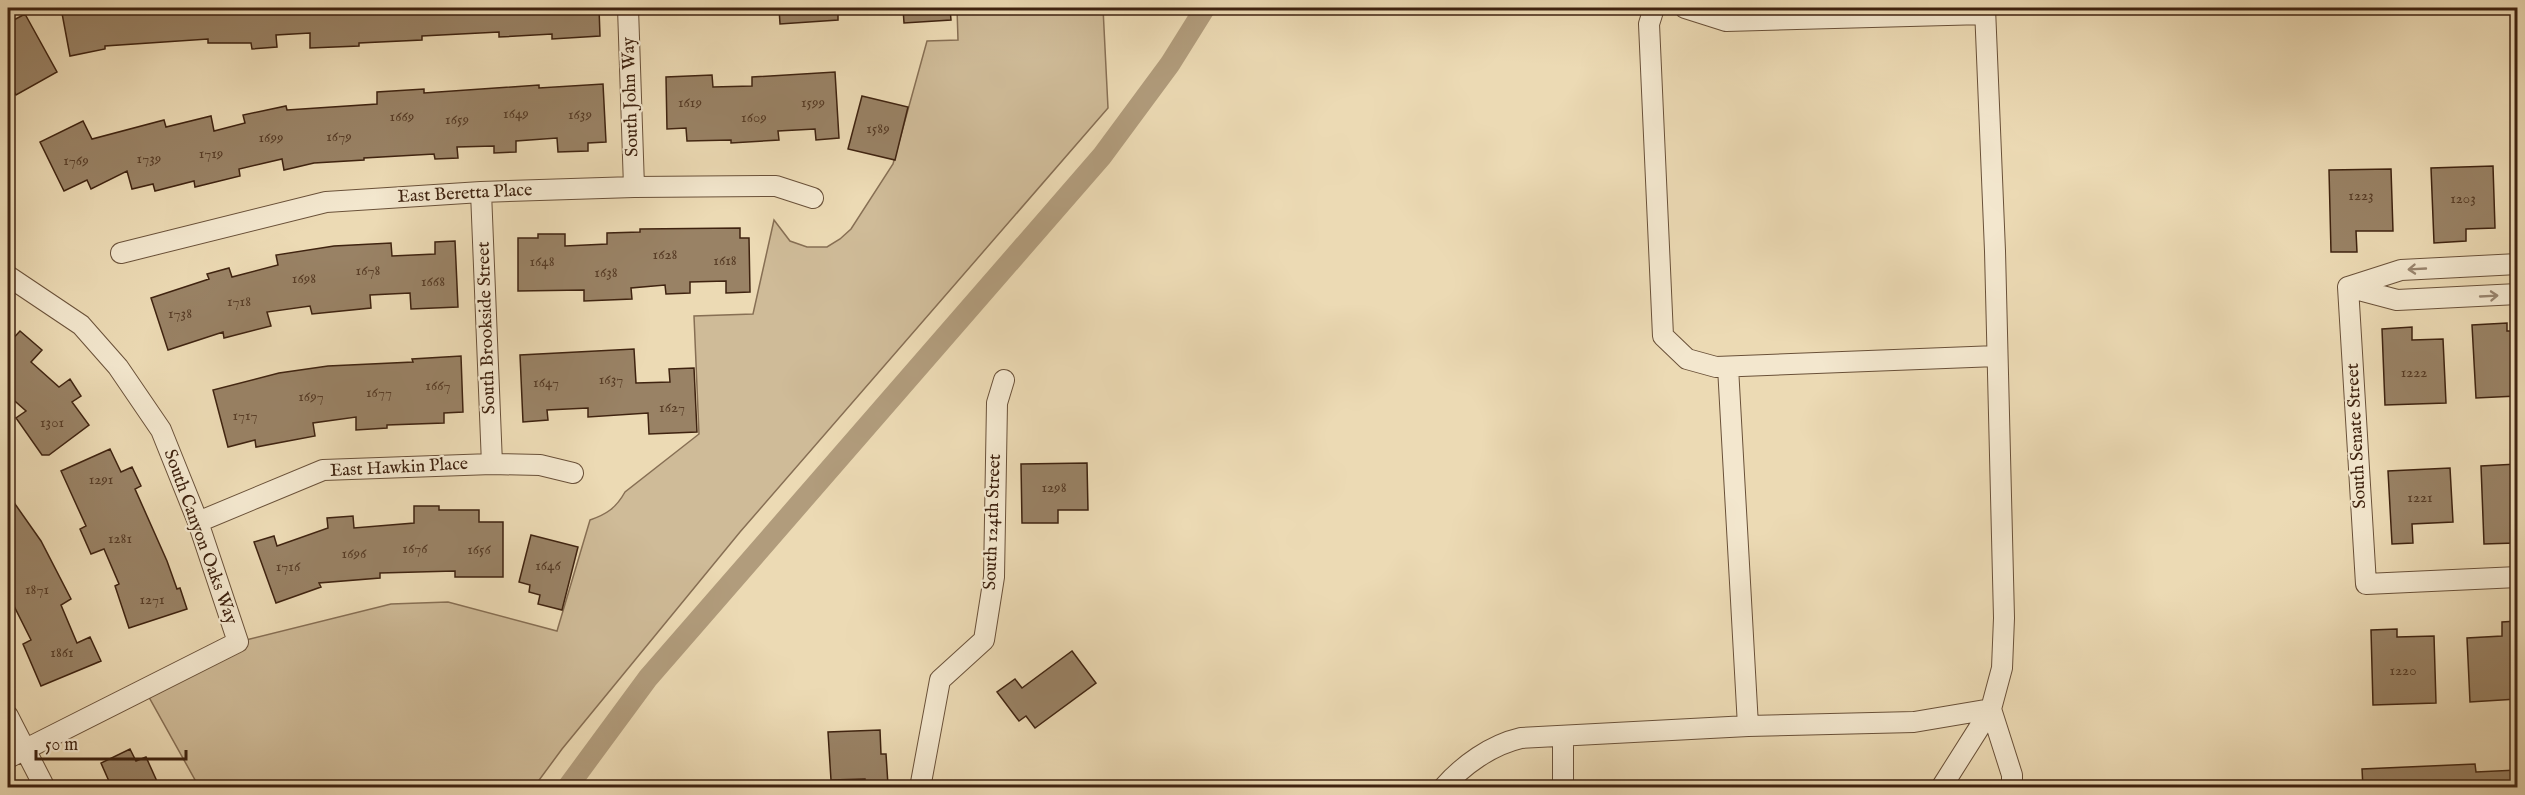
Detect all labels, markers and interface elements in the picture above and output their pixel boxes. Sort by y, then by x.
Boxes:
street label: South John Way [617,37,645,157]
house number: 1619 [678,93,702,112]
house number: 1599 [801,93,825,112]
house number: 1649 [503,104,529,123]
house number: 1639 [568,105,592,124]
house number: 1669 [390,107,414,126]
house number: 1609 [741,108,767,127]
house number: 1659 [445,110,469,129]
house number: 1589 [866,119,890,138]
house number: 1679 [326,127,352,146]
house number: 1699 [258,128,284,147]
house number: 1719 [199,144,223,163]
house number: 1739 [137,149,161,168]
house number: 1769 [63,151,89,170]
street label: East Beretta Place [397,179,533,209]
house number: 1223 [2348,186,2374,205]
house number: 1203 [2450,189,2476,208]
street label: South Brookside Street [472,241,502,415]
house number: 1628 [653,245,678,264]
house number: 1618 [713,251,737,270]
house number: 1648 [529,252,555,271]
house number: 1678 [356,261,381,280]
house number: 1638 [594,263,618,282]
one-way arrow [2408,264,2428,275]
house number: 1698 [292,269,316,288]
house number: 1668 [421,272,445,291]
one-way arrow [2479,290,2499,301]
house number: 1718 [227,292,251,311]
house number: 1738 [168,304,192,323]
street label: South Senate Street [2342,363,2372,509]
house number: 1222 [2401,363,2427,382]
house number: 1637 [599,370,623,389]
house number: 1647 [533,373,559,392]
house number: 1667 [425,376,451,395]
house number: 1677 [366,383,392,402]
house number: 1697 [298,387,324,406]
house number: 1627 [659,398,685,417]
house number: 1717 [232,406,258,425]
house number: 1301 [40,413,64,432]
street label: South Canyon Oaks Way [158,446,242,628]
street label: East Hawkin Place [329,453,469,483]
street label: South 124th Street [979,454,1007,590]
house number: 1291 [89,470,113,489]
house number: 1298 [1041,478,1067,497]
house number: 1221 [2407,488,2433,507]
house number: 1281 [108,529,132,548]
house number: 1676 [402,539,428,558]
house number: 1656 [467,540,491,559]
house number: 1696 [342,544,367,563]
house number: 1646 [535,556,561,575]
house number: 1716 [276,557,301,576]
house number: 1871 [25,580,49,599]
house number: 1271 [139,590,165,609]
house number: 1861 [50,643,74,662]
house number: 1220 [2389,661,2417,680]
scale bar [36,723,186,761]
text: 50 m [45,734,78,757]

